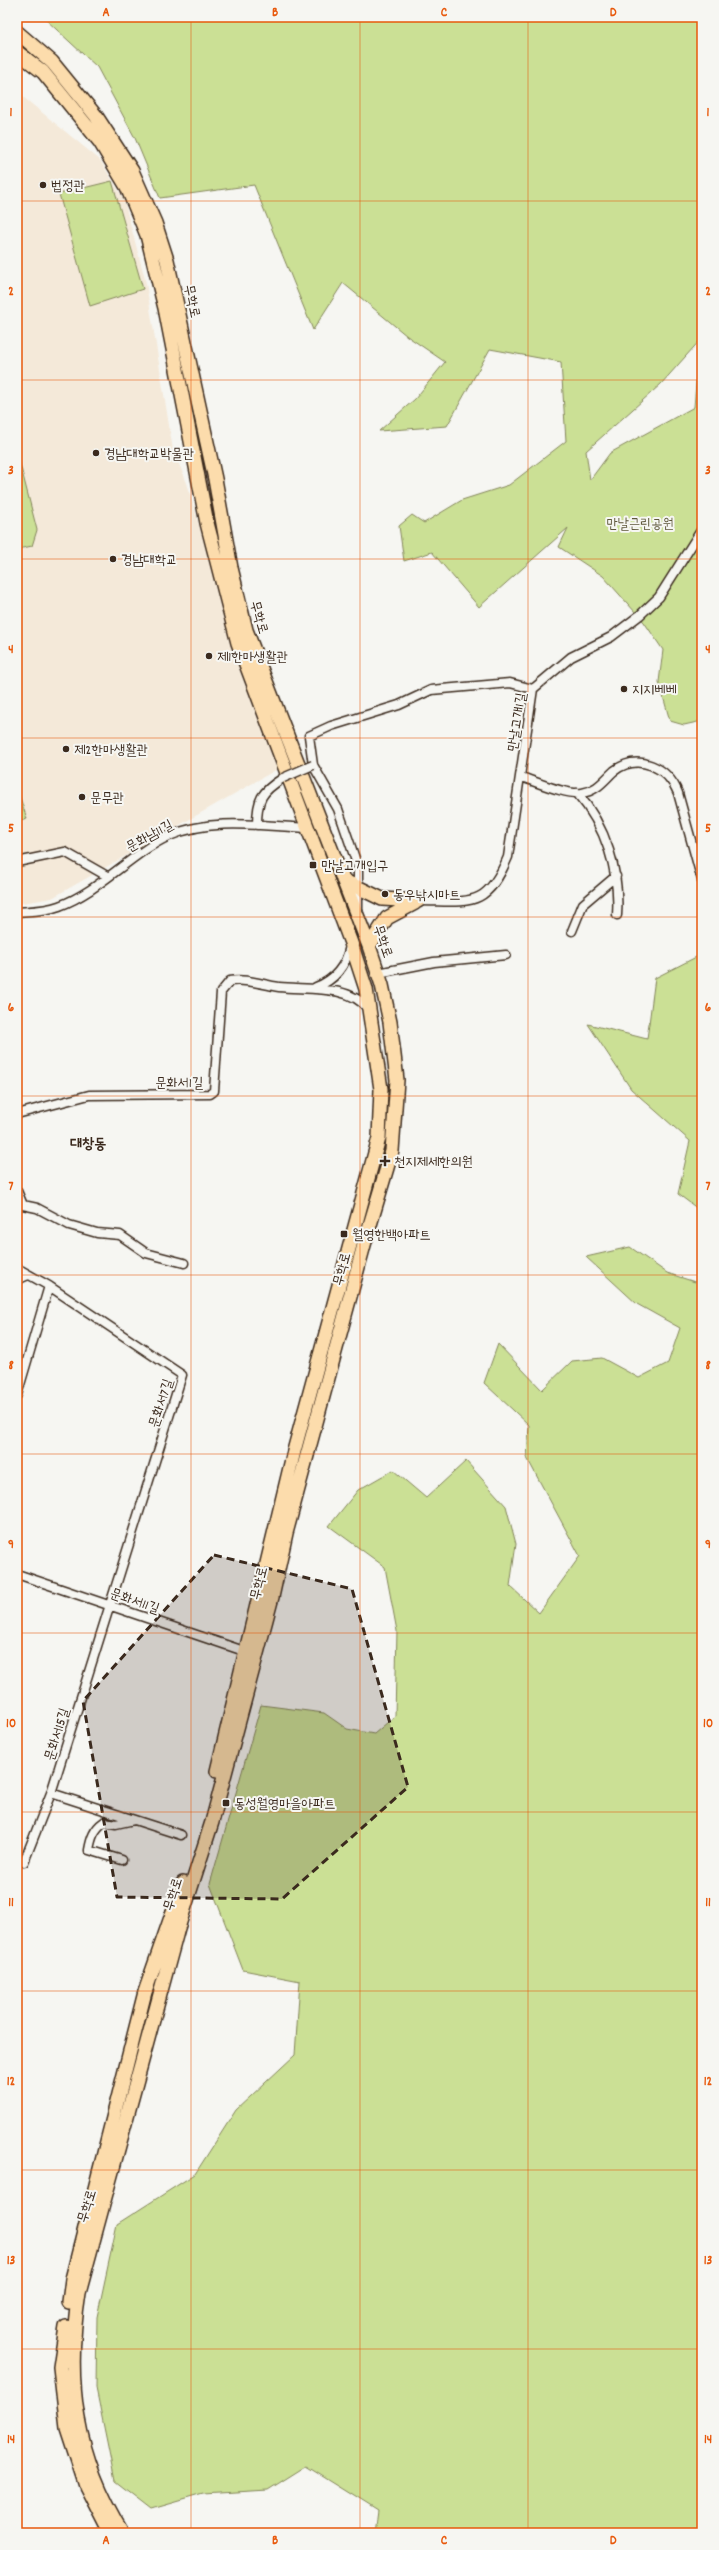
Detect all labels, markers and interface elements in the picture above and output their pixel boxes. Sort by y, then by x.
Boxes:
text: A [102,4,110,23]
text: B [272,4,278,23]
text: C [441,4,448,23]
text: D [610,4,617,23]
text: 1 [10,104,13,123]
text: 1 [707,104,710,123]
place label: 법정관 [51,177,85,197]
marker: 법정관 [38,180,48,190]
text: 2 [8,283,14,302]
street label: 무학로 [178,283,204,320]
text: 2 [705,283,711,302]
place label: 경남대학교박물관 [104,445,194,465]
marker: 경남대학교박물관 [91,448,101,458]
text: 3 [8,462,14,481]
text: 3 [705,462,711,481]
park label: 만날근린공원 [606,515,674,535]
place label: 경남대학교 [121,551,177,571]
marker: 경남대학교 [108,554,118,564]
street label: 무학로 [244,599,272,637]
text: 4 [8,641,14,660]
text: 4 [705,641,711,660]
place label: 제1한마생활관 [217,648,288,668]
marker: 제1한마생활관 [204,651,214,661]
place label: 지지베베 [632,681,677,701]
marker: 지지베베 [619,684,629,694]
street label: 만날고개1길 [503,691,533,753]
place label: 제2한마생활관 [74,741,148,761]
marker: 제2한마생활관 [61,744,71,754]
place label: 문무관 [90,789,124,809]
marker: 문무관 [77,792,87,802]
street label: 문화남11길 [123,815,178,858]
text: 5 [8,820,14,839]
text: 5 [705,820,711,839]
place label: 만날고개입구 [321,857,389,877]
marker: 만날고개입구 [308,860,318,870]
place label: 동우낚시마트 [393,886,461,906]
marker: 동우낚시마트 [380,889,390,899]
street label: 무학로 [367,922,397,961]
text: 6 [8,999,15,1018]
text: 6 [705,999,712,1018]
street label: 문화서1길 [155,1074,204,1094]
district label: 대창동 [70,1134,106,1156]
place label: 천지제세한의원 [394,1153,473,1173]
marker: 천지제세한의원 [379,1155,391,1167]
text: 7 [9,1178,14,1197]
text: 7 [706,1178,711,1197]
place label: 월영한백아파트 [352,1226,431,1246]
marker: 월영한백아파트 [339,1229,349,1239]
street label: 무학로 [329,1251,357,1288]
text: 8 [8,1357,14,1376]
text: 8 [705,1357,711,1376]
street label: 문화서7길 [145,1376,179,1431]
text: 9 [8,1536,14,1555]
text: 9 [705,1536,711,1555]
street label: 무학로 [246,1565,274,1602]
street label: 문화서11길 [107,1584,162,1620]
street label: 문화서15길 [40,1705,76,1764]
text: 10 [6,1715,16,1734]
text: 10 [703,1715,713,1734]
place label: 동성월영마을아파트 [234,1795,335,1815]
marker: 동성월영마을아파트 [221,1798,231,1808]
street label: 무학로 [159,1876,188,1914]
text: 11 [8,1894,14,1913]
text: 11 [705,1894,711,1913]
text: 12 [7,2073,16,2092]
text: 12 [704,2073,713,2092]
street label: 무학로 [73,2188,102,2226]
text: 13 [7,2252,16,2271]
text: 13 [704,2252,713,2271]
text: 14 [7,2431,15,2450]
text: 14 [704,2431,712,2450]
text: A [102,2532,110,2550]
text: B [272,2532,278,2550]
text: C [441,2532,448,2550]
text: D [610,2532,617,2550]

